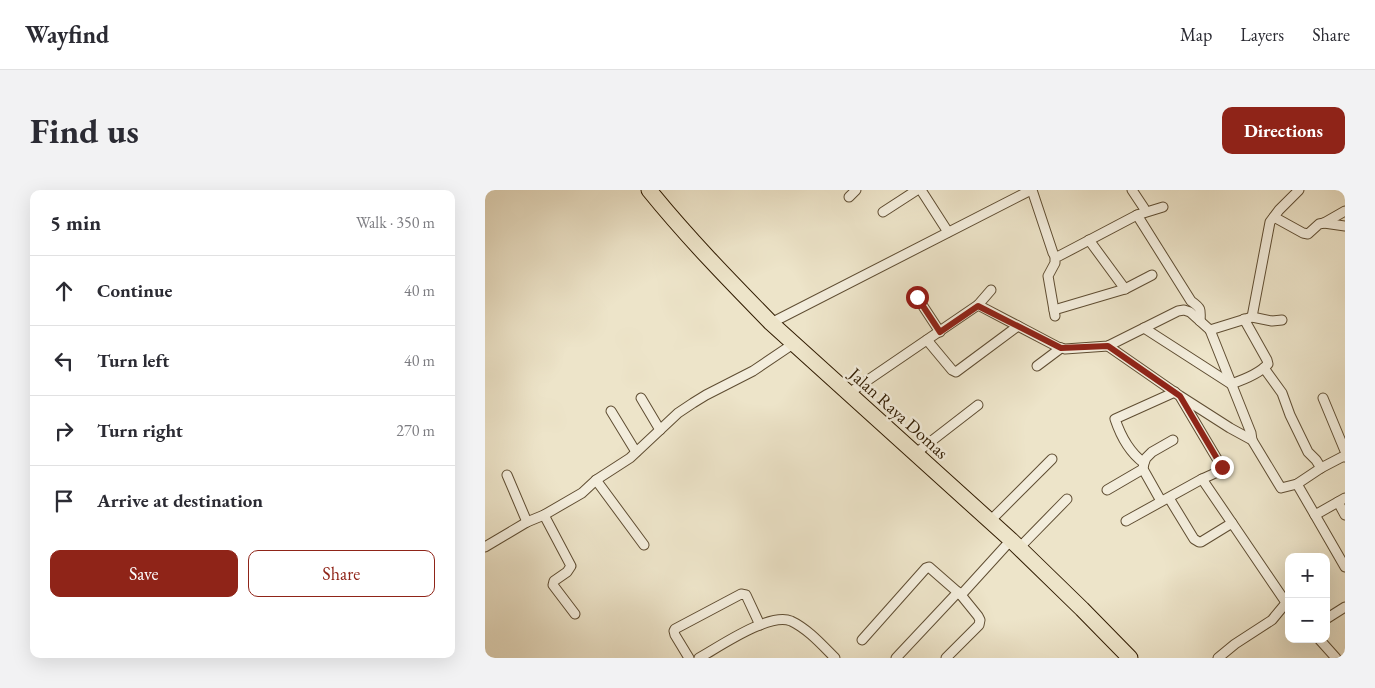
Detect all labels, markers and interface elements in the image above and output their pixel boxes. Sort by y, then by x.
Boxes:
text: Wayfind [25,19,109,50]
text: Map [1180,23,1212,46]
text: Layers [1240,23,1284,46]
text: Share [1312,23,1350,46]
button: Directions [1222,107,1345,154]
text: Find us [30,108,139,153]
text: 5 min [50,209,101,236]
text: Walk · 350 m [356,212,435,233]
icon: ahead [50,277,78,305]
text: Continue [97,278,172,303]
text: 40 m [404,280,435,301]
route start [906,286,929,309]
icon: left [50,347,78,375]
text: Turn left [97,348,169,373]
text: 40 m [404,350,435,371]
street label: Jalan Raya Domas [843,361,954,464]
icon: right [50,417,78,445]
text: Turn right [97,418,183,443]
text: 270 m [396,420,435,441]
route end [1211,456,1234,479]
icon: arrive [50,487,78,515]
text: Arrive at destination [97,488,263,513]
button: Save [50,550,238,597]
button: Share [248,550,435,597]
map controls [1285,553,1330,643]
button: + [1285,553,1330,598]
button: − [1285,598,1330,643]

